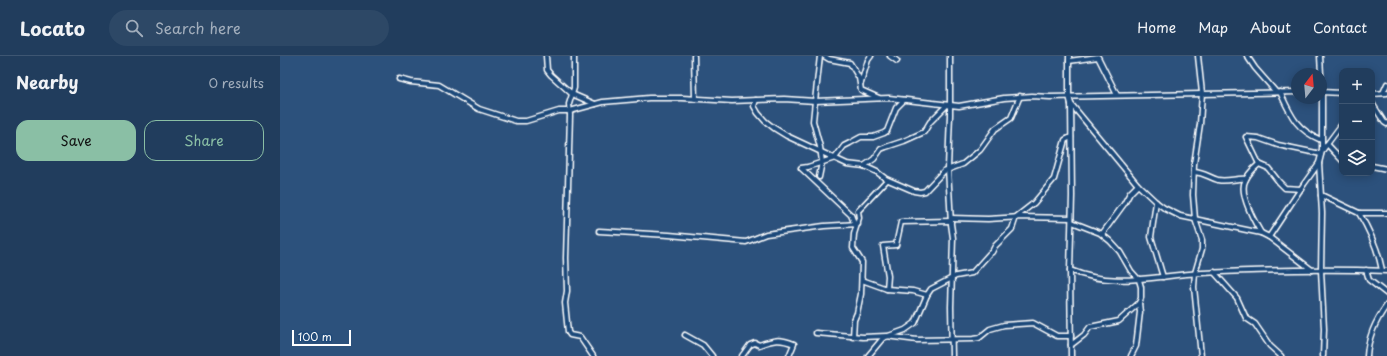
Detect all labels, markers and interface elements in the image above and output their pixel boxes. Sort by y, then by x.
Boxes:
search box [109,10,389,46]
text: Locato [20,14,85,42]
text: Search here [155,16,241,39]
icon: search [123,17,145,39]
text: Home [1137,17,1176,38]
text: Map [1198,17,1228,38]
text: About [1250,17,1291,38]
text: Contact [1313,17,1367,38]
north arrow [1291,68,1327,104]
map controls [1339,68,1375,176]
button: + [1339,68,1375,104]
text: Nearby [16,69,78,95]
text: 0 results [209,73,264,92]
button: − [1339,104,1375,140]
button: Save [16,120,136,161]
button: Share [144,120,264,161]
button: layers [1339,140,1375,176]
scale bar [292,328,351,347]
text: 100 m [298,328,332,345]

